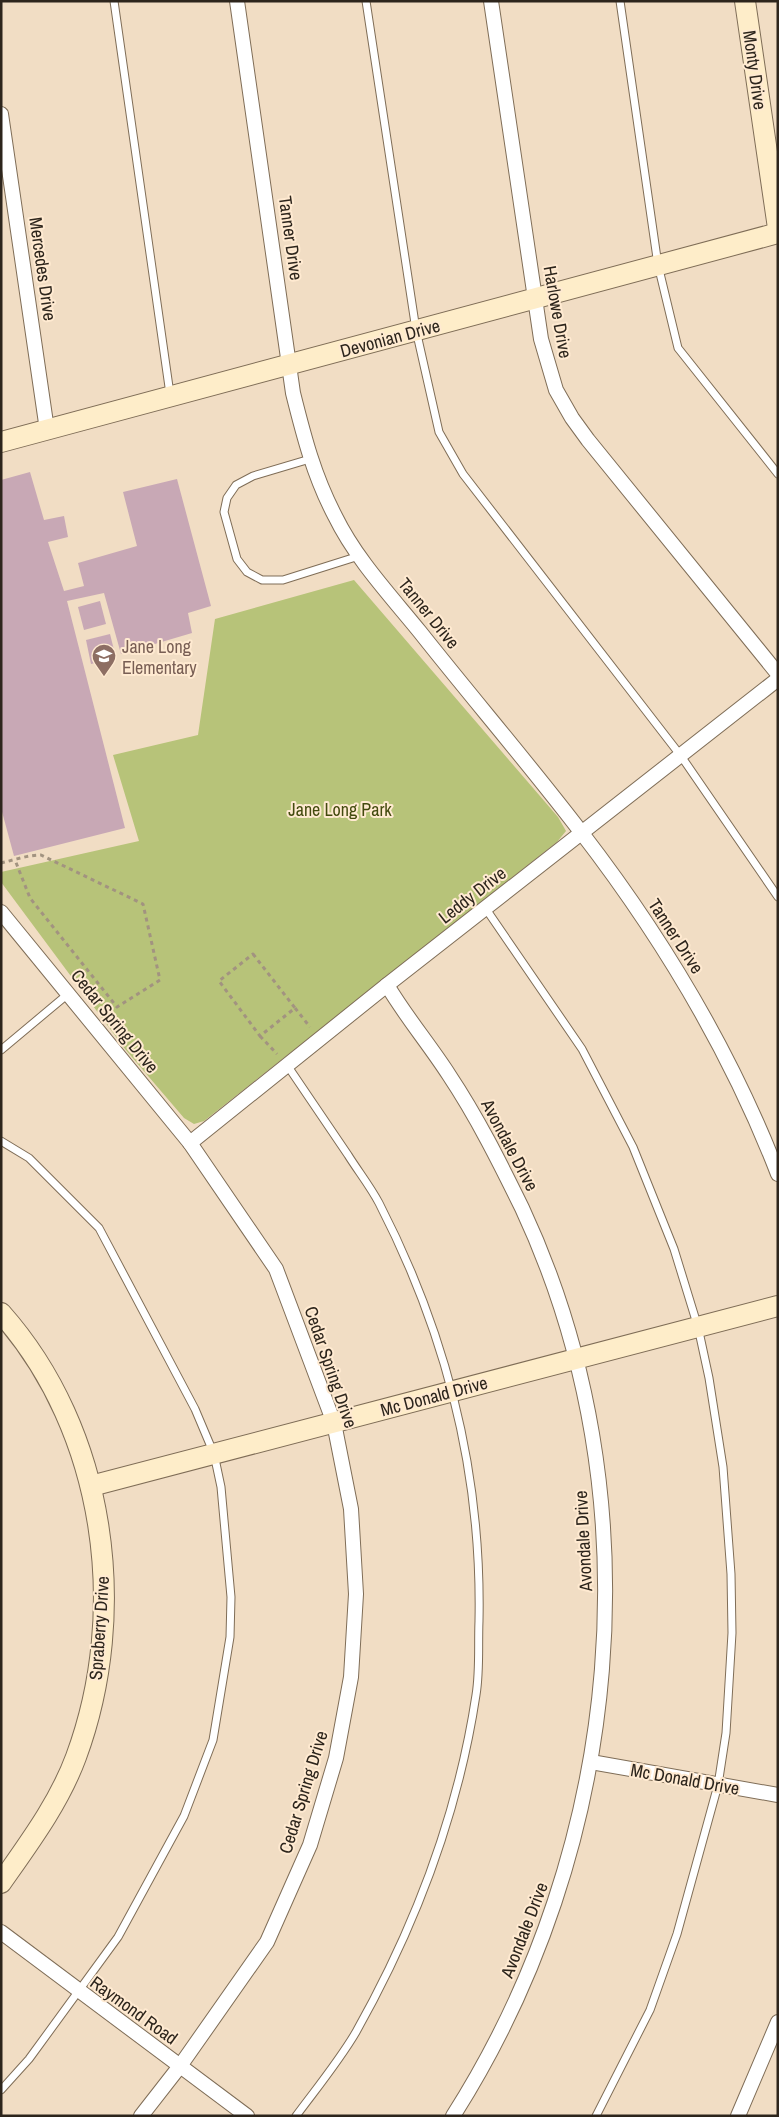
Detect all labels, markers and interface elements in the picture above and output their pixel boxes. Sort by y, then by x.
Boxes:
street label: Monty Drive [737,29,773,111]
street label: Tanner Drive [273,194,309,282]
street label: Mercedes Drive [23,216,63,322]
street label: Harlowe Drive [538,264,578,360]
street label: Devonian Drive [337,313,443,363]
street label: Tanner Drive [393,572,465,654]
place label: Jane Long Elementary [122,634,197,680]
school or university icon: Jane Long Elementary [91,643,117,677]
park label: Jane Long Park [288,797,392,822]
street label: Leddy Drive [433,861,511,929]
street label: Tanner Drive [642,894,710,978]
street label: Cedar Spring Drive [65,964,165,1078]
street label: Avondale Drive [475,1094,545,1195]
street label: Cedar Spring Drive [298,1303,364,1431]
street label: Mc Donald Drive [378,1370,490,1422]
street label: Avondale Drive [568,1490,598,1593]
street label: Spraberry Drive [83,1575,115,1681]
street label: Cedar Spring Drive [272,1728,334,1856]
street label: Mc Donald Drive [629,1757,741,1801]
street label: Avondale Drive [494,1879,554,1982]
street label: Raymond Road [85,1970,183,2050]

